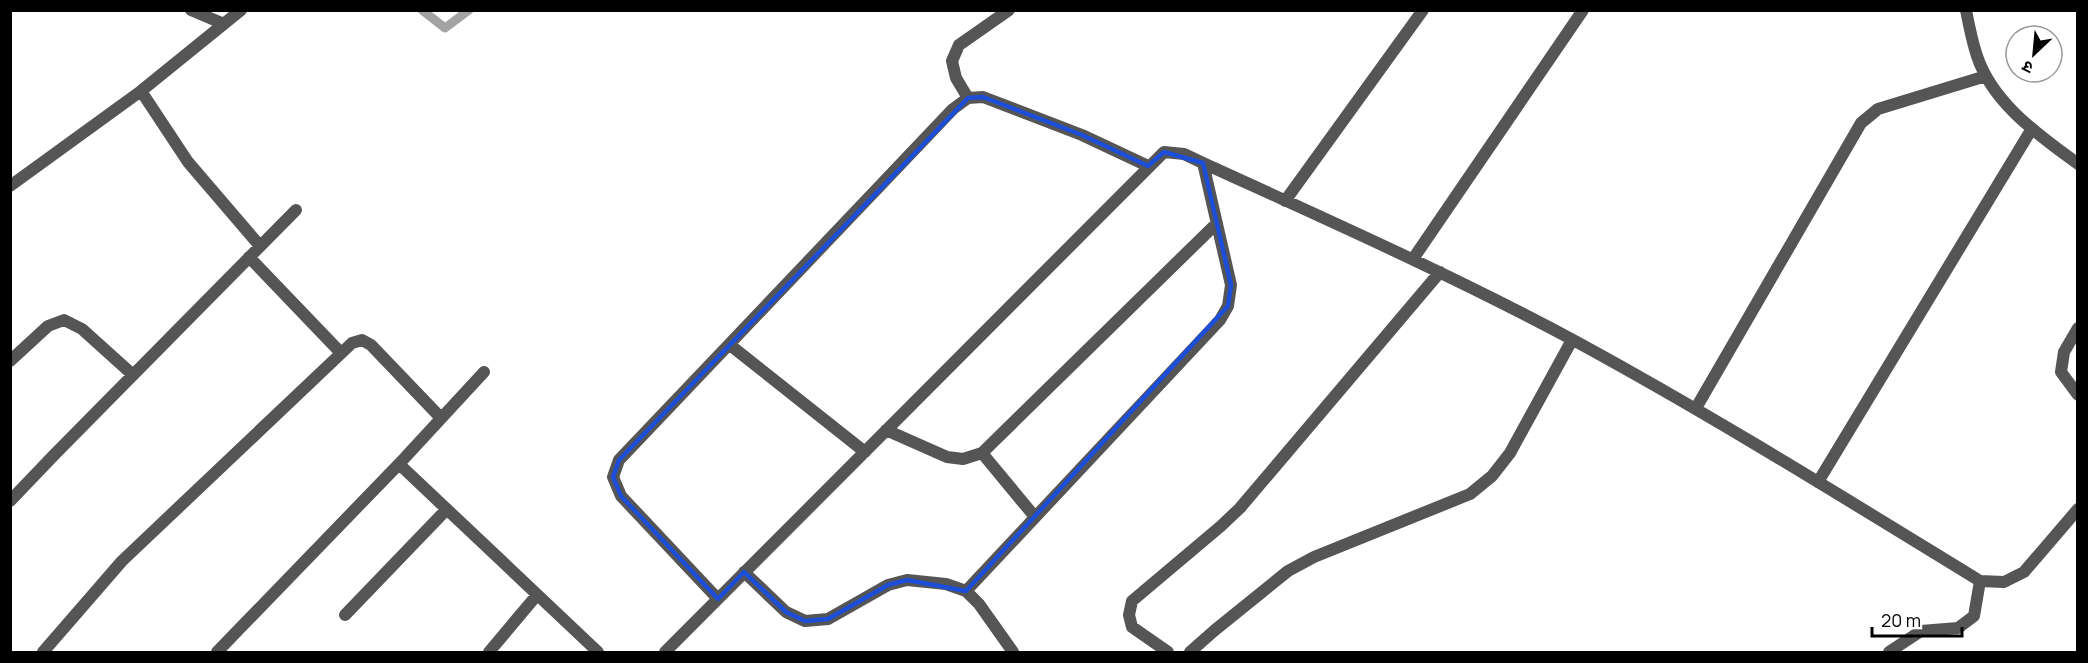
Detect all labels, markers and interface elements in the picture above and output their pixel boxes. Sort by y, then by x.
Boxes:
north arrow [2004,24,2064,84]
text: उ [2018,55,2036,79]
scale bar [1872,600,1962,638]
text: 20 m [1881,608,1921,632]

